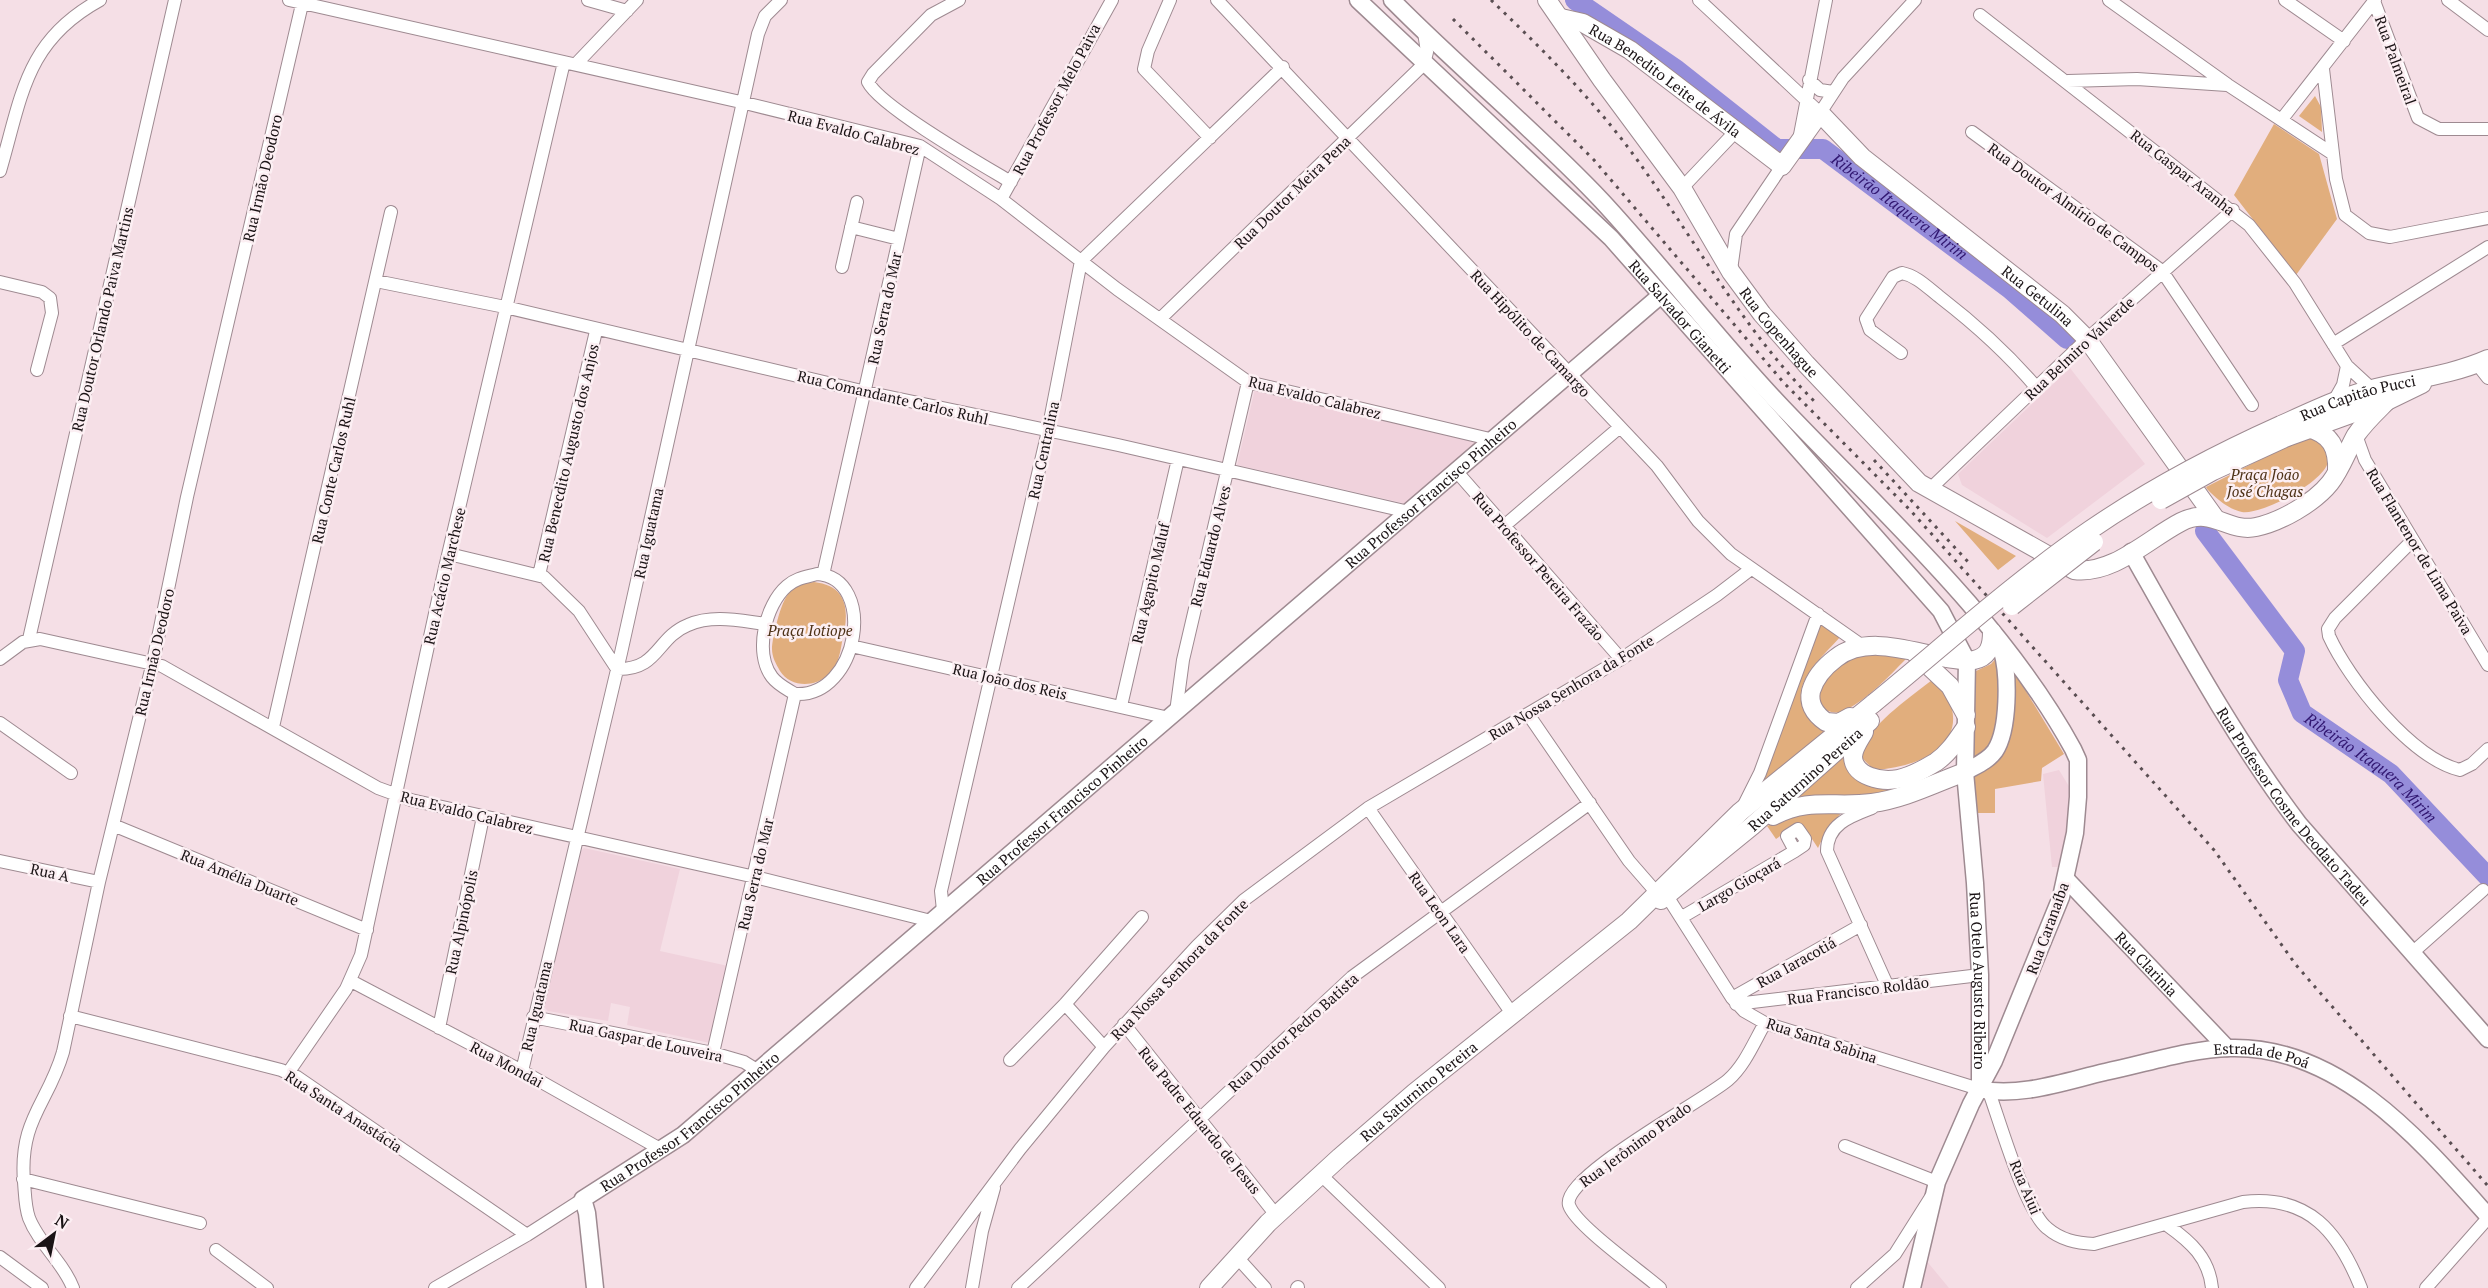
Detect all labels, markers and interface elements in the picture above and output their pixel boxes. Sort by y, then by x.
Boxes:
street label: Rua Palmeiral [2371,13,2421,107]
street label: Rua Professor Melo Paiva [1008,19,1105,178]
street label: Rua Benedito Leite de Ávila [1586,19,1746,142]
street label: Rua Evaldo Calabrez [786,105,922,159]
street label: Rua Irmão Deodoro [238,112,286,244]
street label: Rua Gaspar Aranha [2126,125,2240,219]
street label: Rua Doutor Meira Pena [1229,131,1355,253]
street label: Rua Doutor Almírio de Campos [1984,138,2164,276]
water label: Ribeirão Itaquera Mirim [1826,148,1972,265]
street label: Rua Doutor Orlando Paiva Martins [66,205,138,433]
street label: Rua Serra do Mar [862,250,906,366]
street label: Rua Salvador Gianetti [1625,255,1736,377]
street label: Rua Getulina [1998,261,2079,331]
street label: Rua Hipólito de Camargo [1467,265,1595,401]
street label: Rua Copenhague [1735,283,1823,382]
street label: Rua Belmiro Valverde [2020,292,2138,404]
street label: Rua Benecdito Augusto dos Anjos [533,342,603,564]
street label: Rua Comandante Carlos Ruhl [796,365,990,429]
street label: Rua Capitão Pucci [2297,370,2417,425]
street label: Rua Evaldo Calabrez [1247,371,1383,423]
street label: Rua Conte Carlos Ruhl [306,395,360,545]
street label: Rua Centralina [1023,399,1063,501]
street label: Rua Professor Francisco Pinheiro [1340,414,1520,572]
park label: Praça João José Chagas [2226,464,2303,501]
street label: Rua Flantenor de Lima Paiva [2362,464,2478,638]
street label: Rua Eduardo Alves [1185,483,1235,609]
street label: Rua Iguatama [629,485,667,580]
street label: Rua Professor Pereira Frazão [1469,487,1609,645]
street label: Rua Acácio Marchese [418,505,470,647]
street label: Rua Agapito Maluf [1126,520,1174,645]
street label: Rua Irmão Deodoro [130,586,178,718]
park label: Praça Iotiope [766,620,853,640]
street label: Rua Nossa Senhora da Fonte [1485,630,1657,744]
street label: Rua João dos Reis [951,658,1069,704]
street label: Rua Professor Cosme Deodato Tadeu [2213,703,2376,910]
water label: Ribeirão Itaquera Mirim [2300,707,2442,827]
street label: Rua Saturnino Pereira [1743,723,1867,835]
street label: Rua Professor Francisco Pinheiro [972,730,1152,889]
street label: Rua Evaldo Calabrez [399,786,535,838]
street label: Rua Serra do Mar [732,816,778,932]
street label: Rua Amélia Duarte [178,844,302,910]
street label: Largo Gioçará [1694,852,1784,916]
street label: Rua A [29,858,72,886]
street label: Rua Leon Lara [1405,867,1476,957]
street label: Rua Alpinópolis [440,868,482,976]
street label: Rua Caranaíba [2021,879,2073,977]
street label: Rua Otelo Augusto Ribeiro [1966,891,1990,1069]
street label: Rua Nossa Senhora da Fonte [1106,894,1252,1044]
street label: Rua Clarinia [2111,927,2183,1001]
street label: Rua Iaracotiá [1753,932,1840,992]
street label: Rua Iguatama [516,958,556,1053]
street label: Rua Doutor Pedro Batista [1224,968,1363,1096]
street label: Rua Francisco Roldão [1786,971,1930,1009]
street label: Rua Santa Sabina [1764,1013,1880,1067]
street label: Rua Gaspar de Louveira [567,1014,725,1066]
street label: Rua Mondai [467,1036,547,1092]
street label: Rua Saturnino Pereira [1356,1036,1481,1145]
street label: Estrada de Poá [2213,1038,2313,1073]
street label: Rua Padre Eduardo de Jesus [1134,1042,1266,1198]
street label: Rua Professor Francisco Pinheiro [596,1047,783,1196]
street label: Rua Santa Anastácia [282,1066,407,1157]
street label: Rua Jerônimo Prado [1575,1097,1695,1191]
street label: Rua Aiui [2006,1157,2046,1217]
north arrow [24,1204,84,1264]
text: N [51,1209,73,1234]

